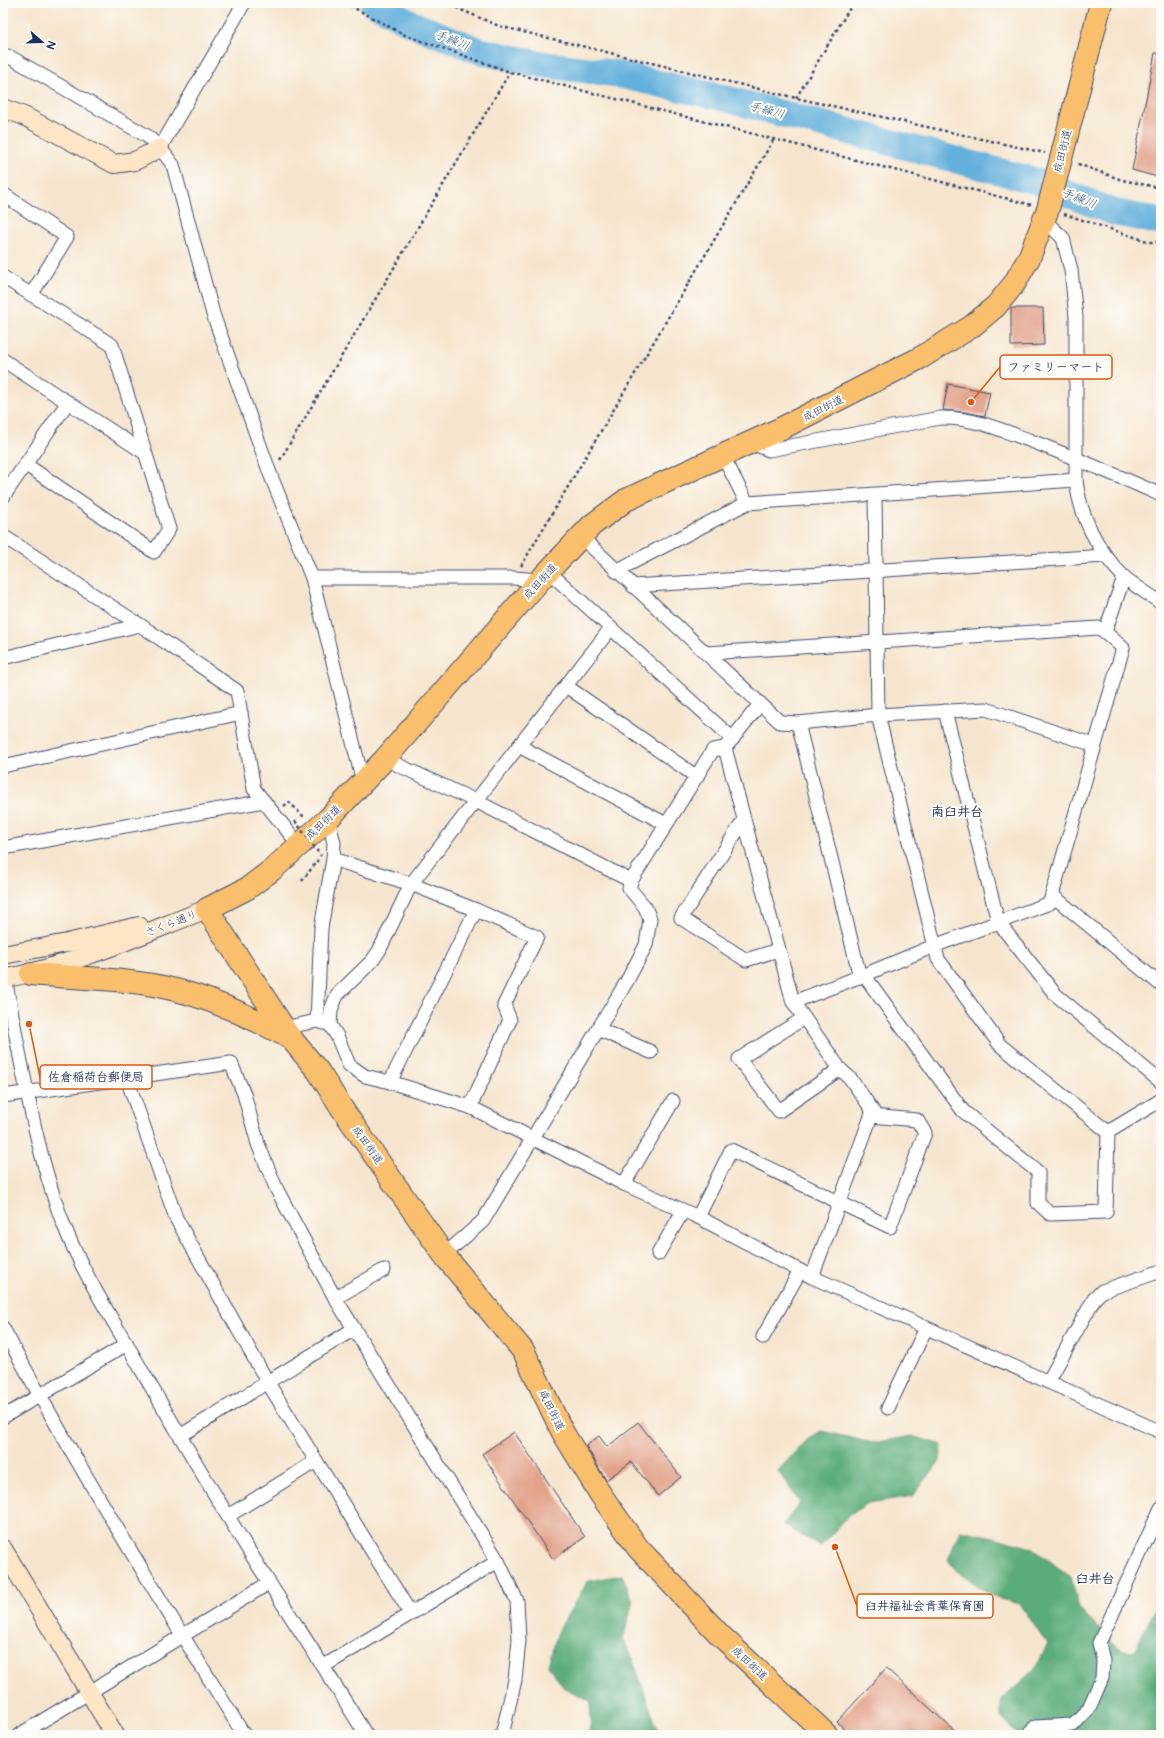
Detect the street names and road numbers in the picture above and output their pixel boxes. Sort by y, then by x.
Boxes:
street label: 成田街道 [1050,128,1075,174]
street label: 成田街道 [800,392,846,425]
street label: 成田街道 [520,560,561,603]
street label: 成田街道 [302,802,344,843]
street label: さくら通り [143,907,200,940]
street label: 成田街道 [349,1123,386,1168]
street label: 成田街道 [535,1387,568,1433]
street label: 成田街道 [728,1643,771,1684]

